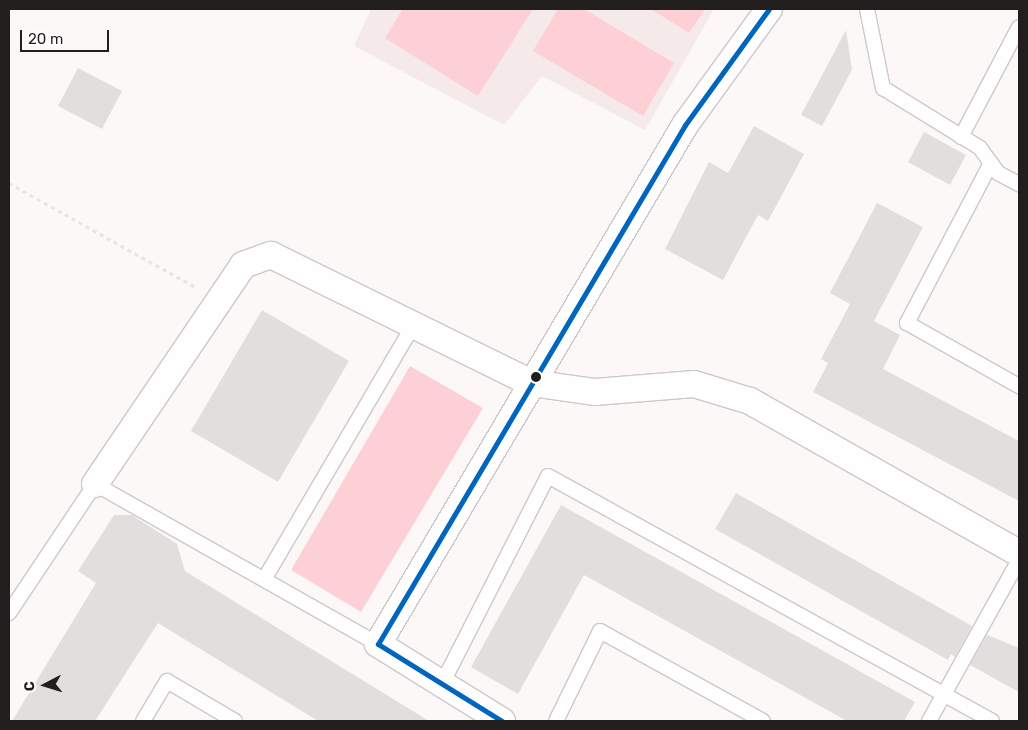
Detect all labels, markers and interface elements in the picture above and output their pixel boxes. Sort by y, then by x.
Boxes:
scale bar [22,20,111,52]
text: 20 m [28,30,63,48]
unlabelled marker [531,372,541,382]
north arrow [20,660,70,710]
text: С [21,681,38,692]

